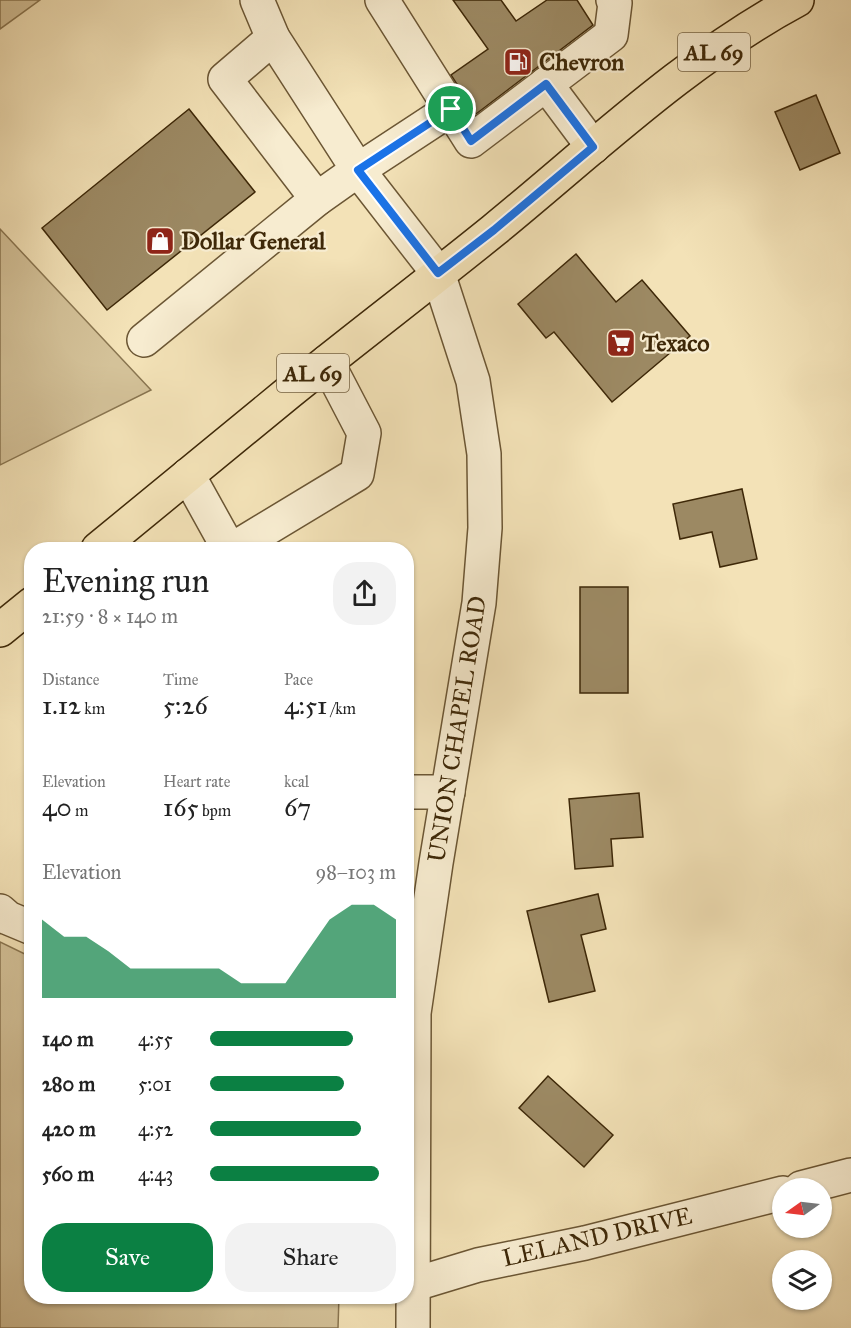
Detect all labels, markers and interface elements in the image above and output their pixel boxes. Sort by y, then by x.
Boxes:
road number: AL 69 [678,33,750,71]
fuel station icon: Chevron [502,46,534,78]
place label: Chevron [539,47,624,77]
pin [425,83,476,134]
icon: arrive [434,92,467,125]
shop icon: Dollar General [144,225,176,257]
place label: Dollar General [181,226,326,256]
supermarket icon: Texaco [605,327,637,359]
place label: Texaco [641,328,710,358]
road number: AL 69 [277,354,349,392]
text: Evening run [42,561,209,601]
button: share [333,562,396,625]
street label: UNION CHAPEL ROAD [421,594,493,864]
text: 21:59 · 8 × 140 m [42,604,178,628]
text: Distance [42,670,99,689]
text: Time [163,670,198,689]
text: Pace [284,670,313,689]
text: 1.12 [42,689,81,721]
text: 5:26 [163,689,208,721]
text: 4:51 [284,689,327,721]
text: km [81,699,105,718]
text: /km [327,699,356,718]
text: Elevation [42,772,106,791]
text: Heart rate [163,772,230,791]
text: kcal [284,772,309,791]
text: 40 [42,791,72,823]
text: 165 [163,791,199,823]
text: 67 [284,791,311,823]
text: m [72,801,89,820]
text: bpm [199,801,231,820]
text: Elevation [42,860,121,884]
text: 98–103 m [316,860,396,884]
text: 140 m [42,1027,94,1051]
text: 4:55 [138,1027,173,1051]
text: 280 m [42,1072,95,1096]
text: 5:01 [138,1072,172,1096]
text: 420 m [42,1117,96,1141]
text: 4:52 [138,1117,173,1141]
text: 560 m [42,1162,94,1186]
text: 4:43 [138,1162,173,1186]
north arrow [772,1178,832,1238]
map controls [772,1178,832,1310]
street label: LELAND DRIVE [499,1201,695,1273]
button: Save [42,1223,213,1292]
button: Share [225,1223,396,1292]
button: layers [772,1250,832,1310]

